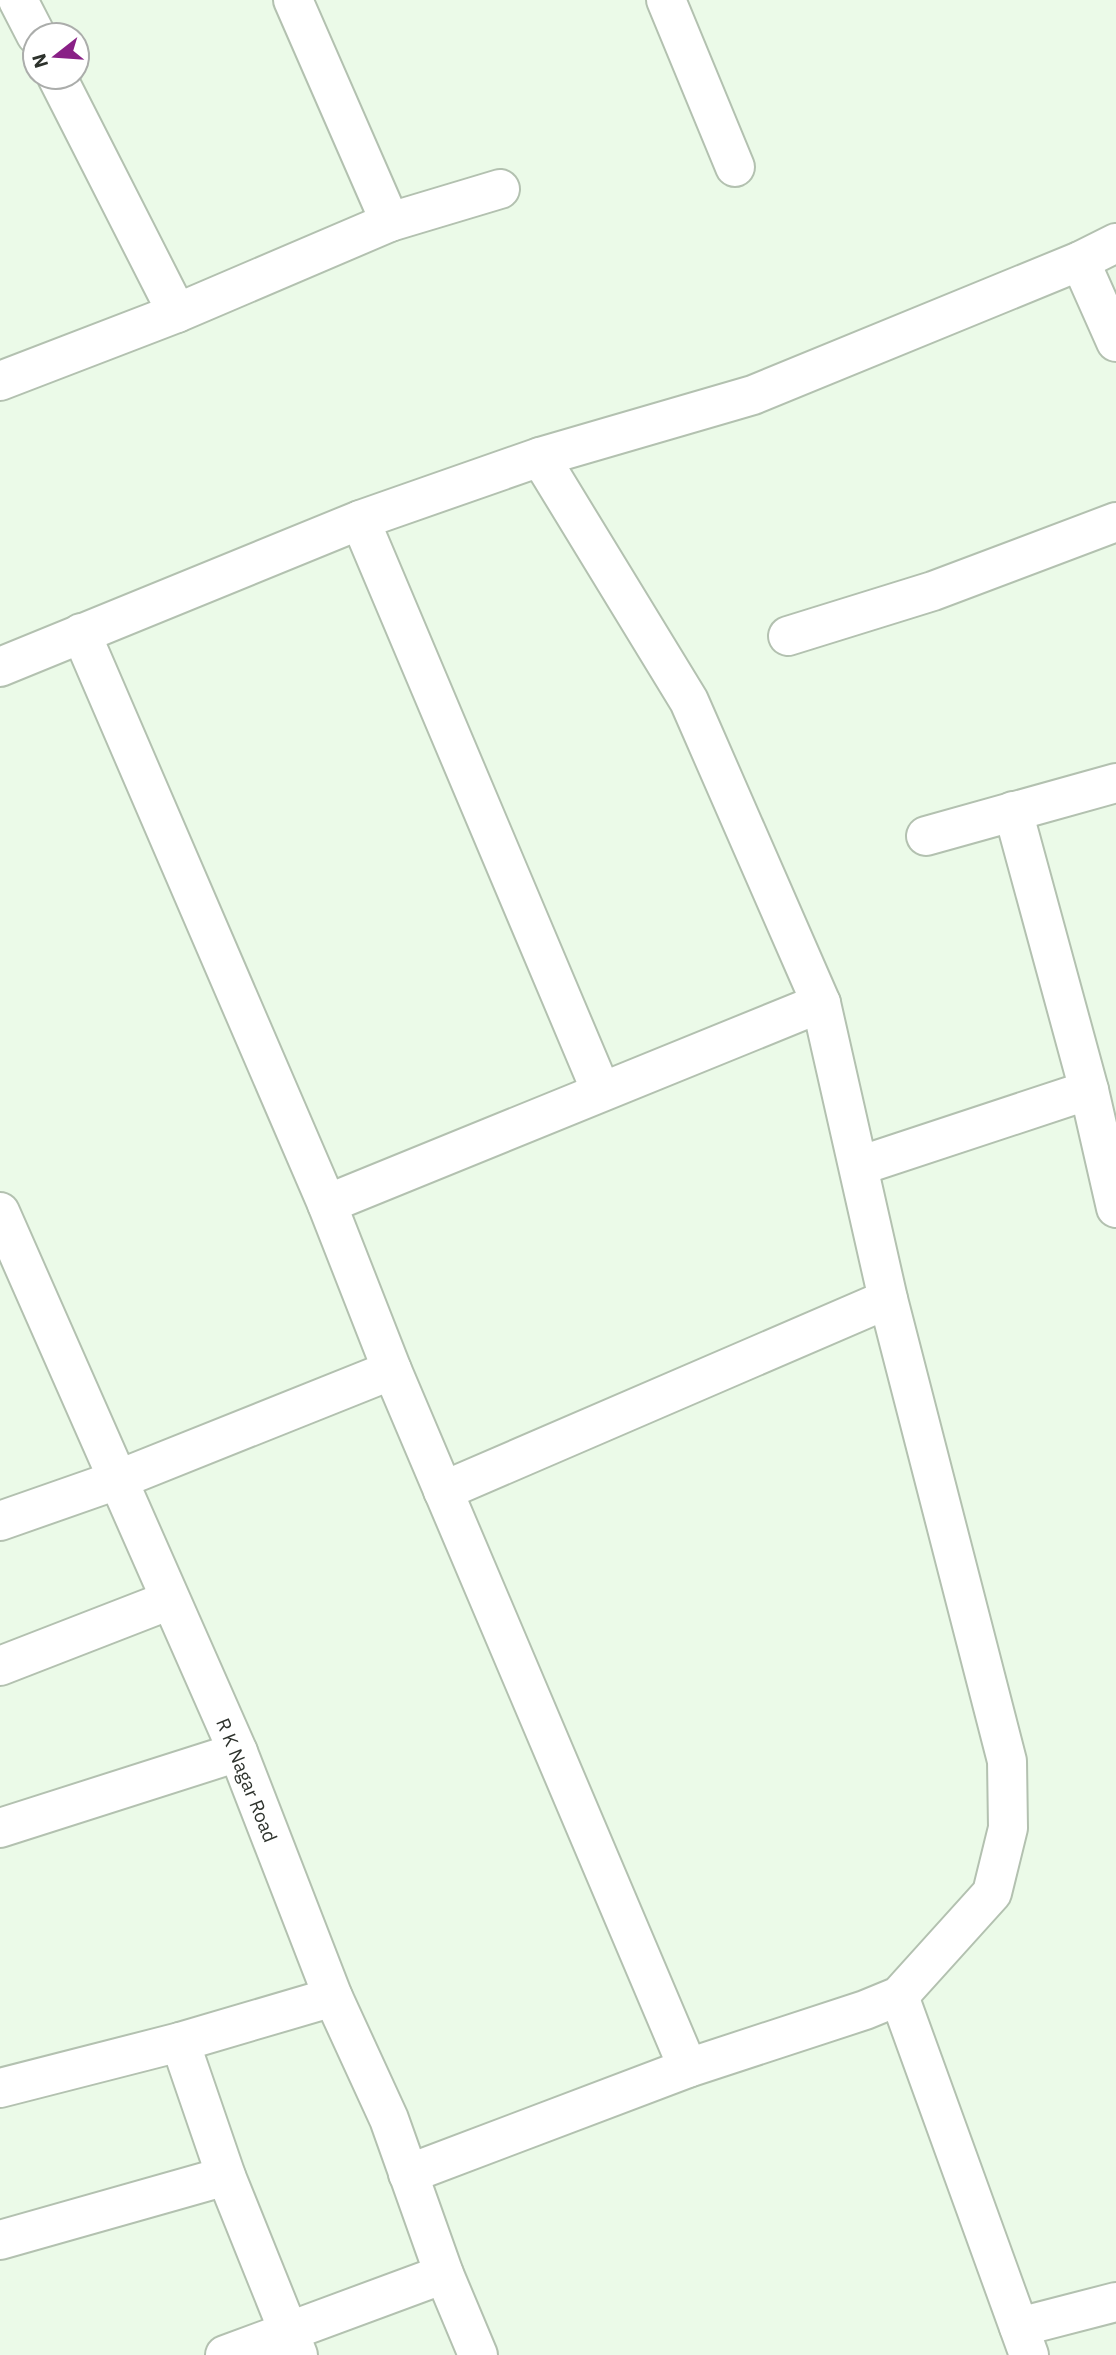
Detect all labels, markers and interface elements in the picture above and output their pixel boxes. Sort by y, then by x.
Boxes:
north arrow [21,21,91,91]
text: N [26,51,53,71]
street label: R K Nagar Road [211,1714,283,1846]

